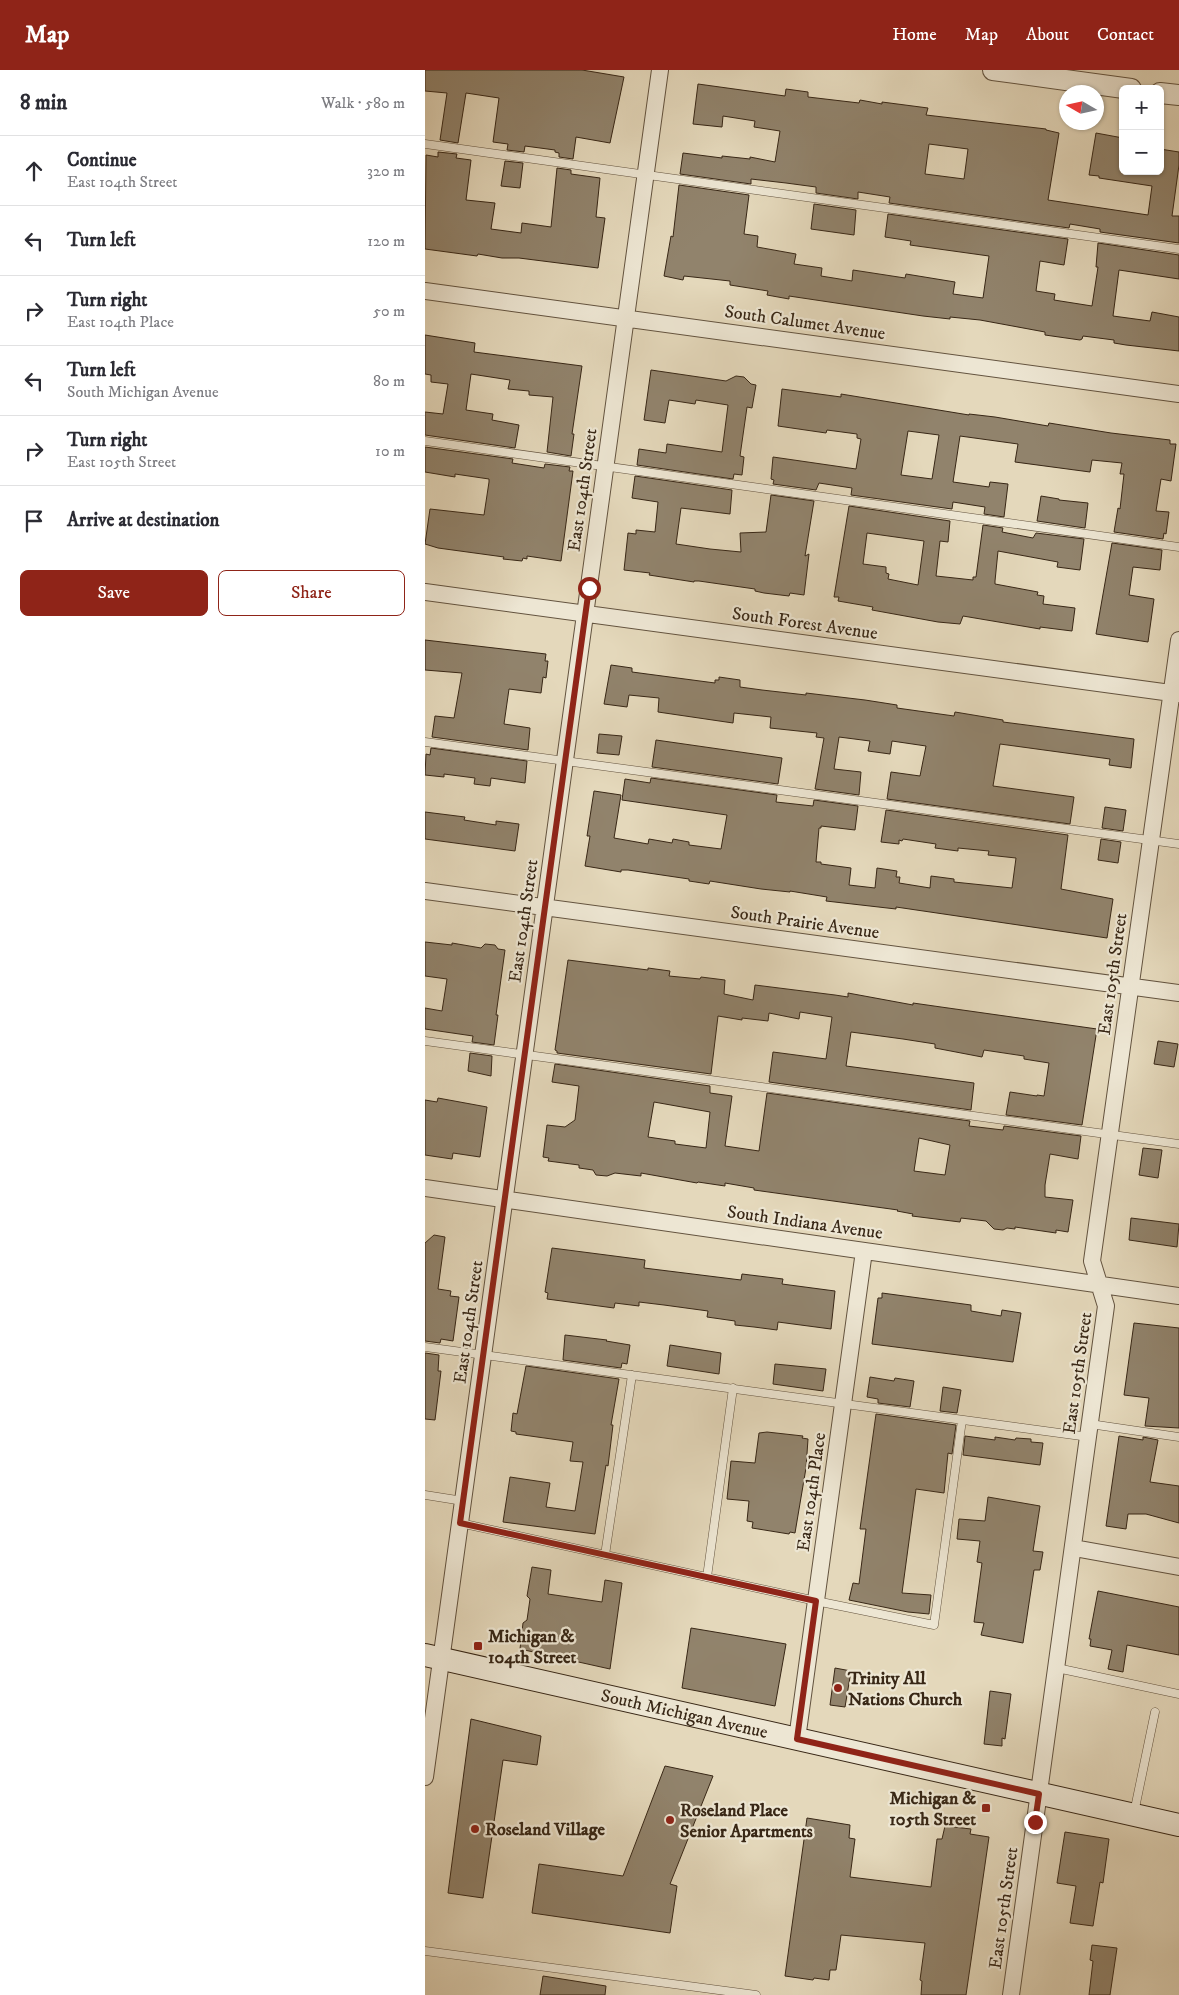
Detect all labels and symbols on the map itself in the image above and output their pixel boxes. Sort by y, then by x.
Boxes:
north arrow [1059,85,1104,130]
street label: South Calumet Avenue [723,301,887,345]
street label: East 104th Street [563,427,603,553]
route start [578,577,601,600]
street label: South Forest Avenue [731,603,879,645]
street label: East 104th Street [504,858,544,984]
street label: South Prairie Avenue [729,902,881,944]
street label: East 105th Street [1094,912,1132,1037]
street label: South Indiana Avenue [726,1201,884,1245]
street label: East 104th Street [449,1259,489,1385]
street label: East 105th Street [1059,1311,1097,1436]
street label: East 104th Place [793,1431,831,1553]
place label: Michigan & 104th Street [488,1626,576,1669]
marker: Michigan & 104th Street [472,1640,484,1652]
place label: Trinity All Nations Church [847,1668,963,1711]
marker: Trinity All Nations Church [832,1682,844,1694]
street label: South Michigan Avenue [599,1685,770,1744]
place label: Michigan & 105th Street [889,1788,976,1831]
place label: Roseland Place Senior Apartments [680,1800,813,1843]
marker: Michigan & 105th Street [980,1802,992,1814]
route end [1024,1811,1047,1834]
marker: Roseland Place Senior Apartments [664,1814,676,1826]
place label: Roseland Village [485,1819,605,1841]
marker: Roseland Village [469,1823,481,1835]
street label: East 105th Street [985,1846,1023,1971]

